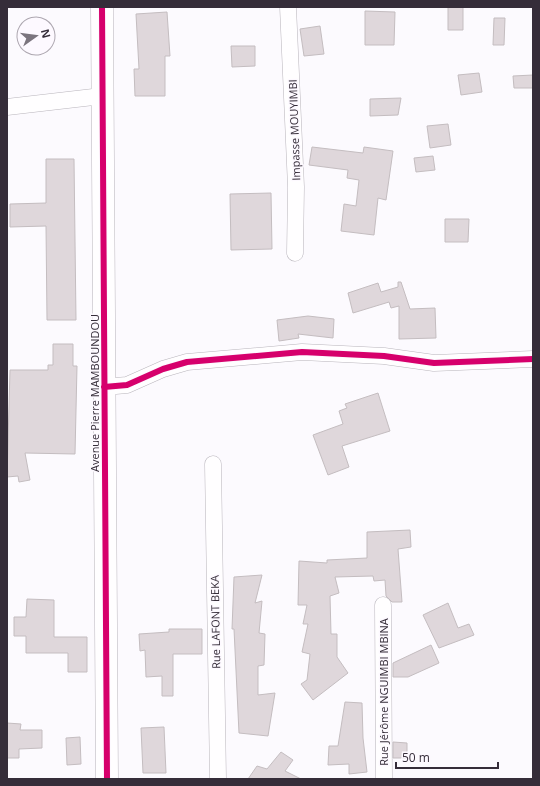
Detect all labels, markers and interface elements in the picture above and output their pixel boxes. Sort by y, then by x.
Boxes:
north arrow [16,16,56,56]
text: N [38,27,55,40]
street label: Impasse MOUYIMBI [285,79,303,181]
street label: Avenue Pierre MAMBOUNDOU [87,314,102,472]
street label: Rue LAFONT BEKA [207,575,223,669]
street label: Rue Jérôme NGUIMBI MBINA [376,618,391,766]
scale bar [396,744,498,770]
text: 50 m [402,749,430,766]

